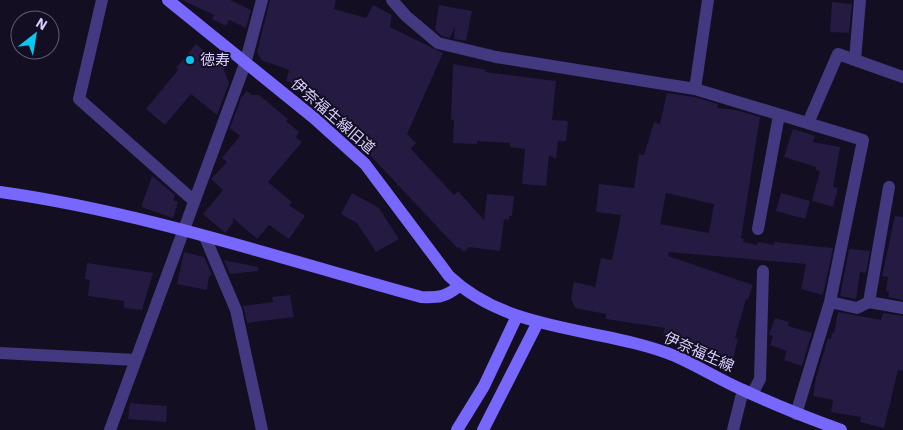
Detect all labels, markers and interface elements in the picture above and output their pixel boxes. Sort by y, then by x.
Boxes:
north arrow [10,10,60,60]
text: N [33,14,51,34]
place label: 徳寿 [200,50,230,69]
marker: 徳寿 [184,54,196,66]
street label: 伊奈福生線旧道 [287,74,379,157]
street label: 伊奈福生線 [661,328,737,375]

